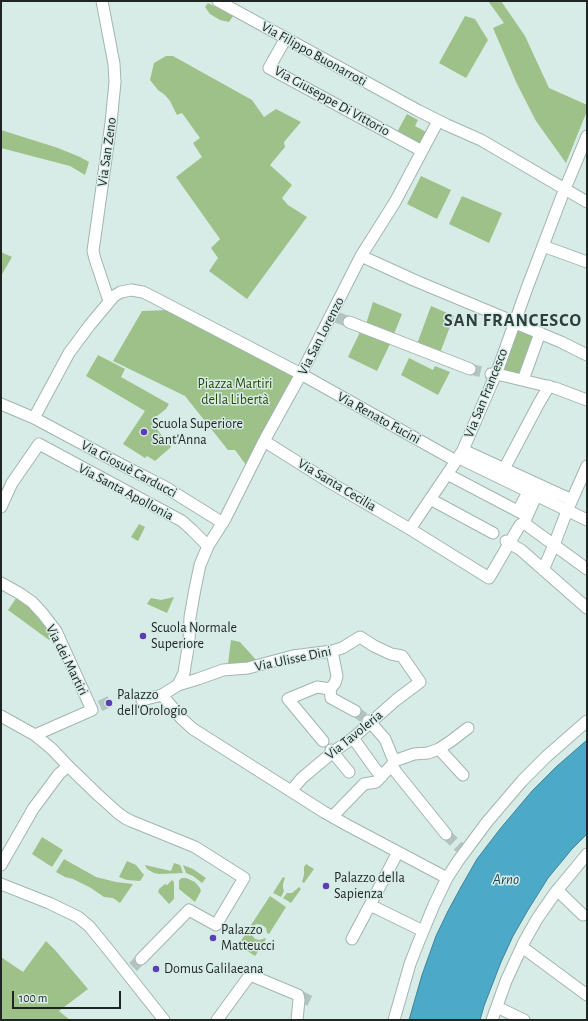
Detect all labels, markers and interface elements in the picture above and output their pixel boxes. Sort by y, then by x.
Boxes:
street label: Via Filippo Buonarroti [258,18,370,90]
street label: Via Giuseppe Di Vittorio [271,62,393,140]
street label: Via San Zeno [94,116,120,188]
street label: Via San Lorenzo [294,294,348,378]
district label: SAN FRANCESCO [444,310,582,332]
street label: Via San Francesco [460,346,512,440]
park label: Piazza Martiri della Libertà [198,376,272,408]
street label: Via Renato Fucini [334,388,424,448]
place label: Scuola Superiore Sant'Anna [152,416,243,448]
marker: Scuola Superiore Sant'Anna [139,427,149,437]
street label: Via Giosuè Carducci [78,437,180,501]
street label: Via Santa Cecilia [295,455,379,515]
street label: Via Santa Apollonia [75,460,177,524]
place label: Scuola Normale Superiore [151,620,237,652]
street label: Via dei Martiri [42,622,92,698]
marker: Scuola Normale Superiore [138,631,148,641]
street label: Via Ulisse Dini [253,643,333,675]
place label: Palazzo dell'Orologio [117,687,187,720]
marker: Palazzo dell'Orologio [104,698,114,708]
street label: Via Tavoleria [322,707,386,763]
place label: Palazzo della Sapienza [334,870,405,902]
water label: Arno [493,870,519,888]
marker: Palazzo della Sapienza [321,881,331,891]
place label: Palazzo Matteucci [221,922,275,954]
marker: Palazzo Matteucci [208,933,218,943]
place label: Domus Galilaeana [164,961,264,977]
marker: Domus Galilaeana [151,964,161,974]
scale bar [14,983,123,1009]
text: 100 m [19,992,47,1004]

